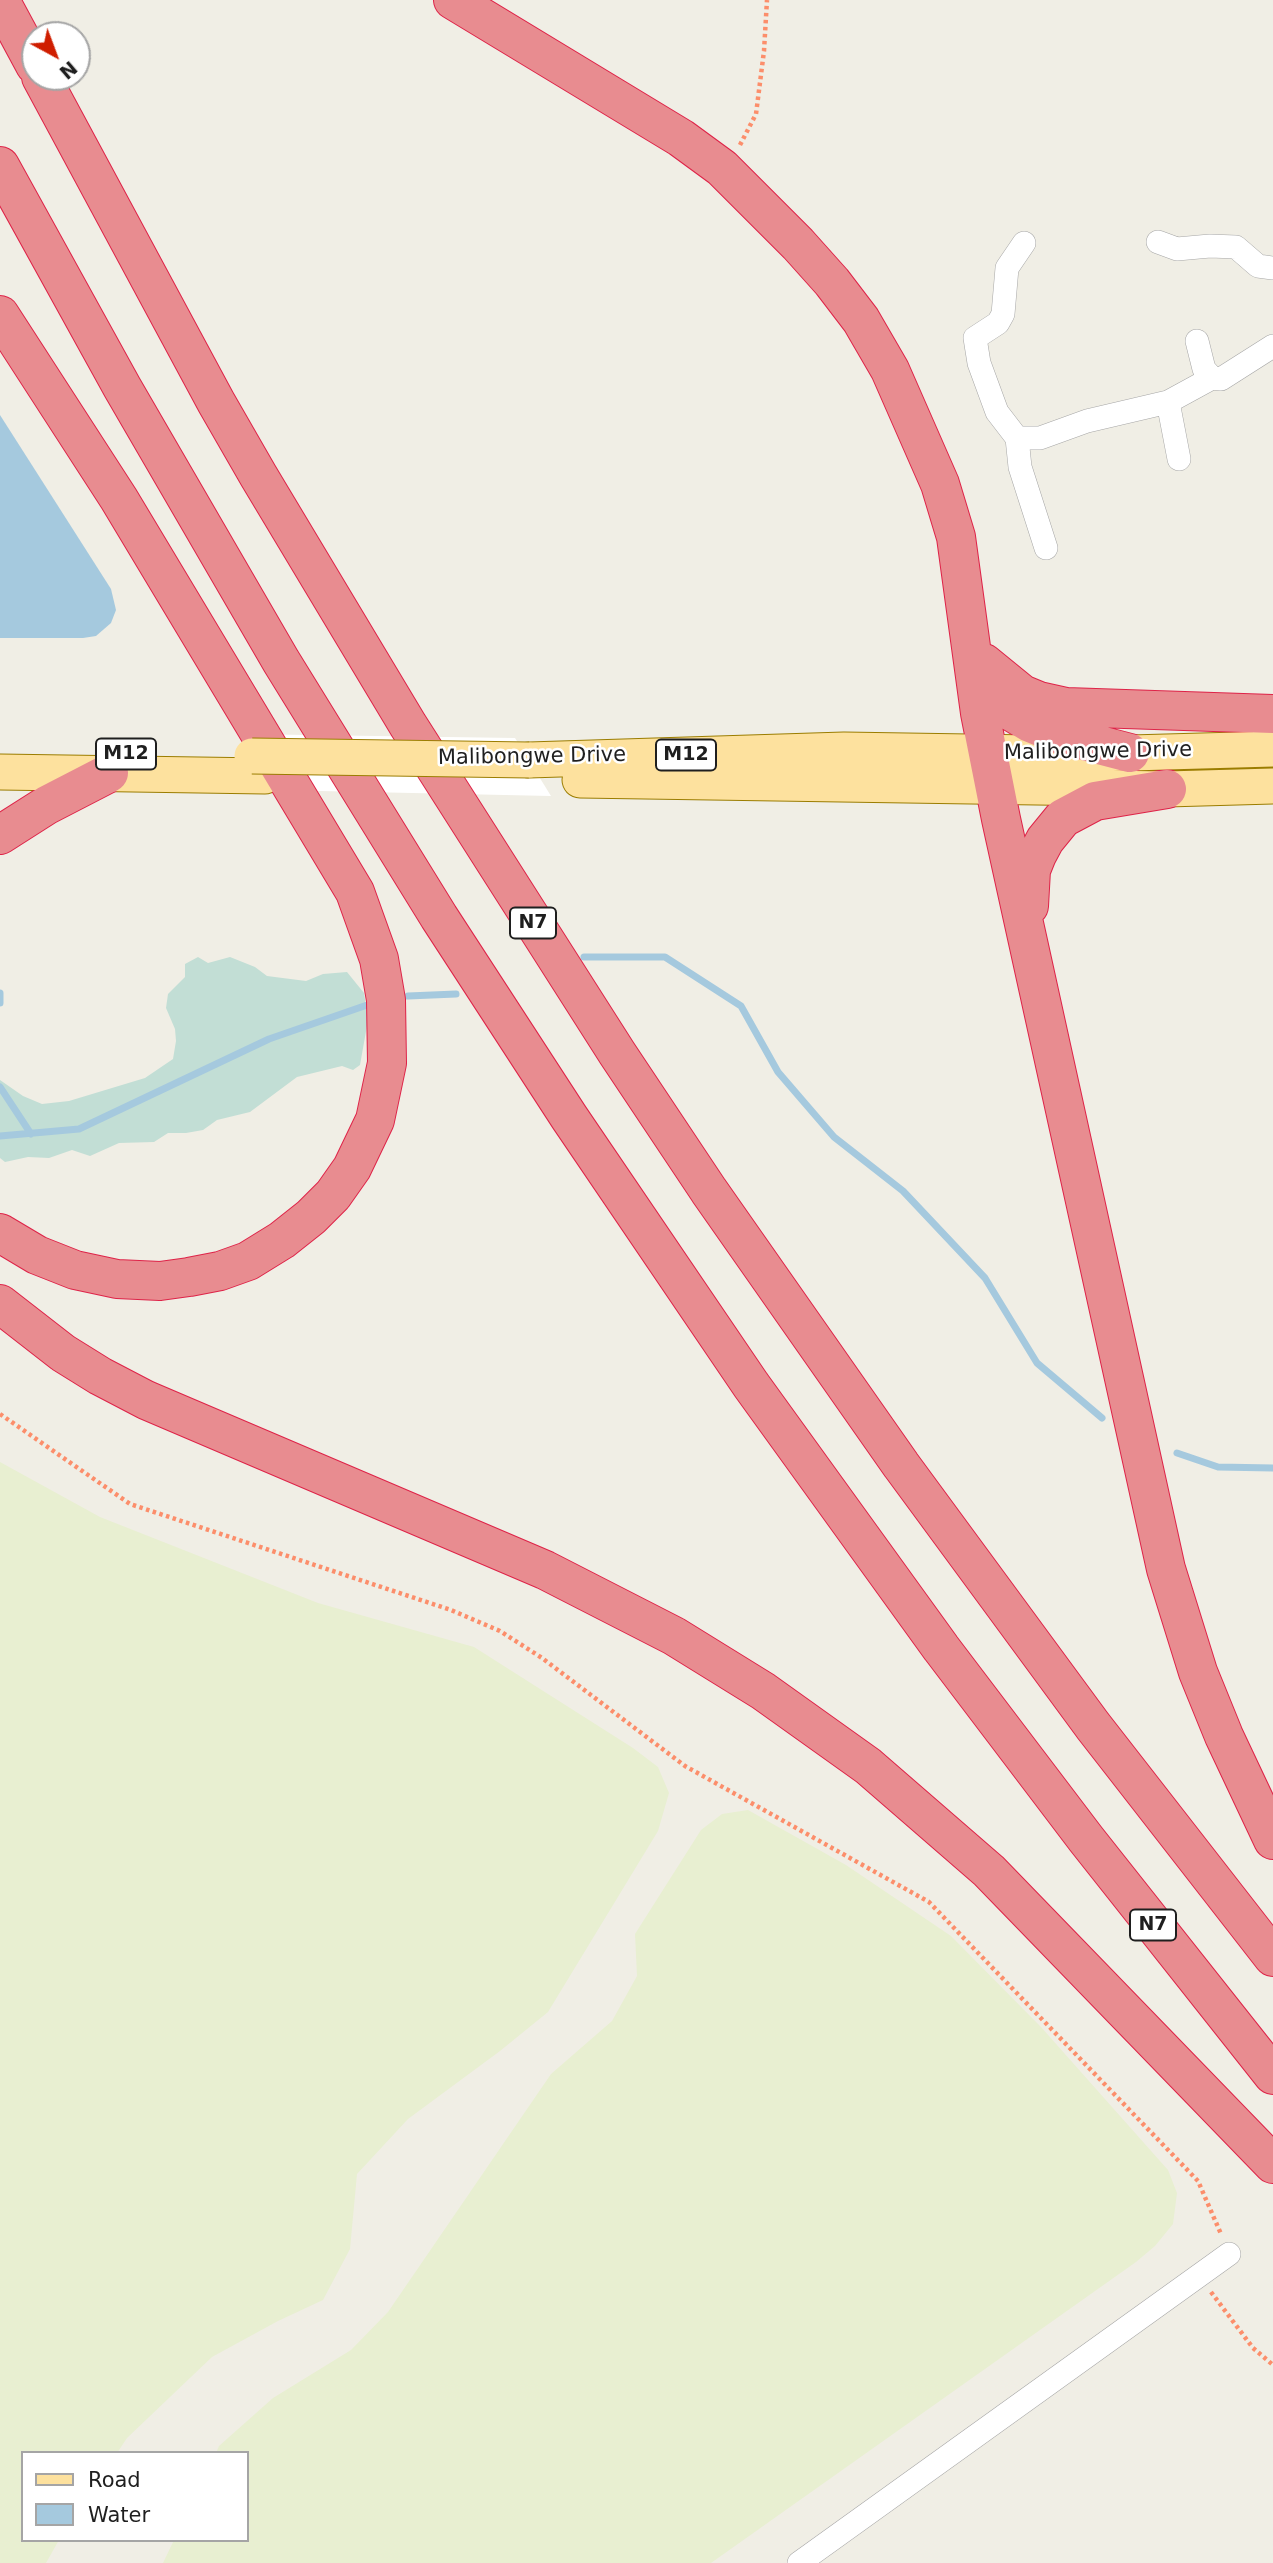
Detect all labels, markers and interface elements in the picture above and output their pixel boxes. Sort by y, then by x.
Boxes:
north arrow [21,21,91,91]
text: N [55,57,82,84]
road number: M12 [96,738,156,769]
street label: Malibongwe Drive [1004,738,1192,766]
road number: M12 [656,740,716,770]
street label: Malibongwe Drive [438,743,626,771]
road number: N7 [510,908,556,939]
road number: N7 [1130,1910,1176,1940]
legend [21,2451,248,2542]
text: Road [88,2468,141,2492]
text: Water [88,2503,150,2527]

